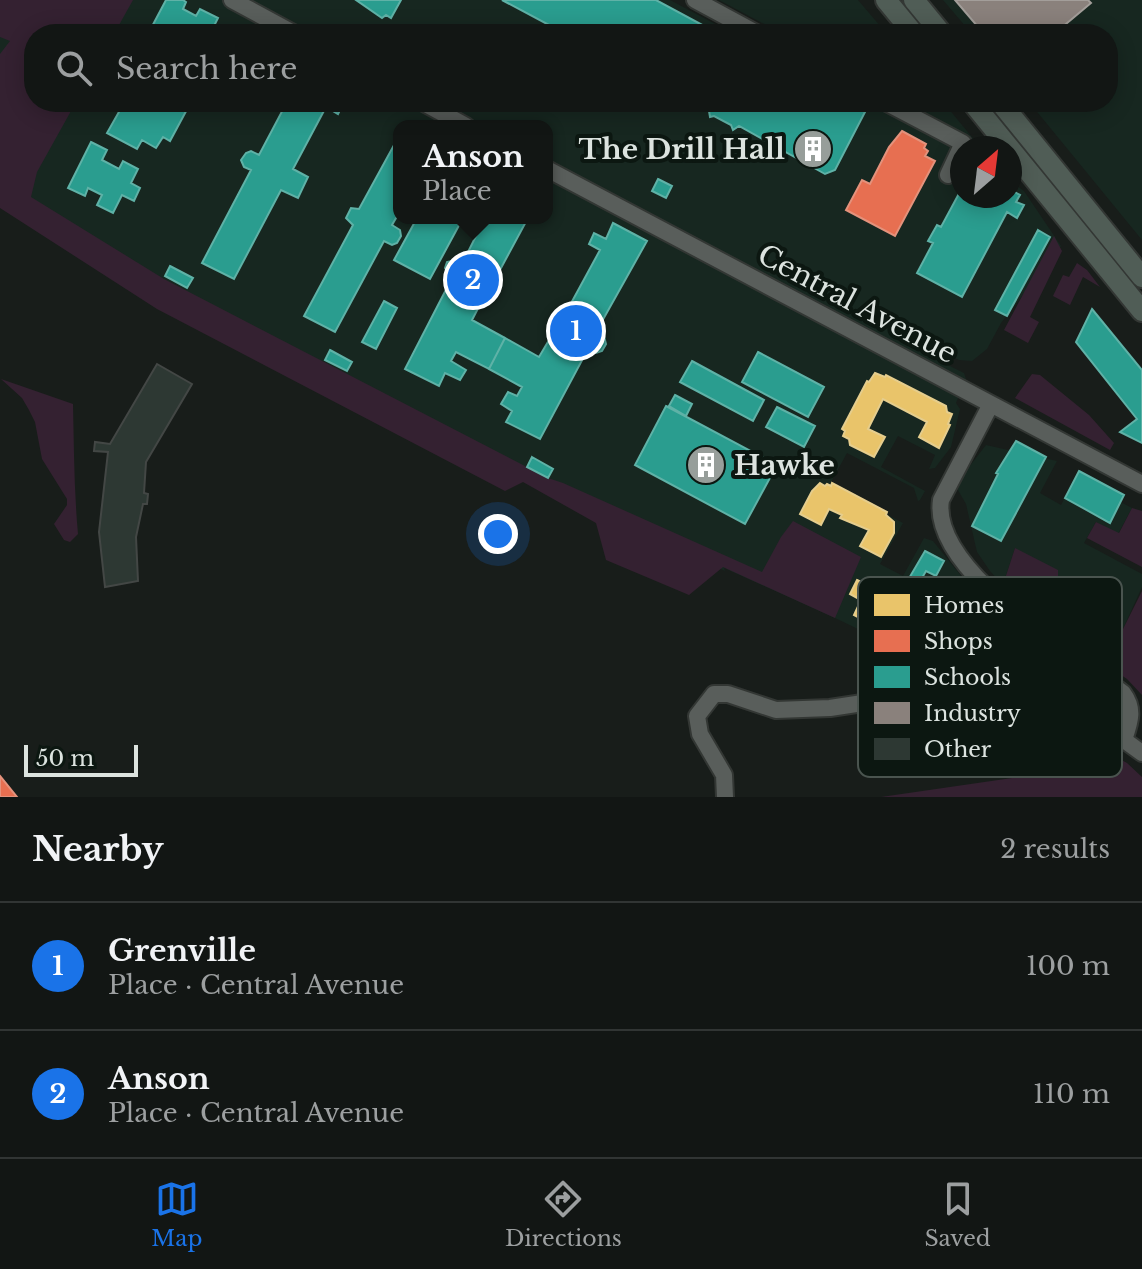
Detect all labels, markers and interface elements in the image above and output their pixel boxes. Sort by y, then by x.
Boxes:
search box [24,24,1118,112]
icon: search [52,46,96,90]
text: Search here [116,50,297,87]
popup [393,120,553,224]
building icon: The Drill Hall [792,128,834,170]
place label: The Drill Hall [578,132,785,167]
north arrow [950,136,1022,208]
text: Anson [422,138,524,175]
text: Place [422,175,492,207]
street label: Central Avenue [752,237,962,371]
pin: 2 [447,250,499,310]
pin: 1 [550,301,602,361]
building icon: Hawke [685,444,727,486]
place label: Hawke [734,448,835,483]
your location [478,514,518,554]
legend [858,577,1122,777]
text: Homes [924,592,1004,619]
text: Shops [924,628,993,655]
text: Schools [924,664,1011,691]
text: Industry [924,700,1021,727]
text: Other [924,736,992,763]
scale bar [24,741,138,777]
text: 50 m [36,745,94,772]
text: Nearby [32,828,164,870]
text: 2 results [1000,833,1110,865]
text: Grenville [108,932,256,969]
text: 1 [52,950,64,982]
text: 100 m [1026,950,1110,982]
text: Place · Central Avenue [108,969,404,1001]
text: Anson [108,1060,210,1097]
text: 2 [50,1078,66,1110]
text: 110 m [1033,1078,1110,1110]
text: Place · Central Avenue [108,1097,404,1129]
tab: Map [151,1177,202,1252]
tab: Directions [505,1177,622,1252]
tab: Saved [924,1177,991,1252]

